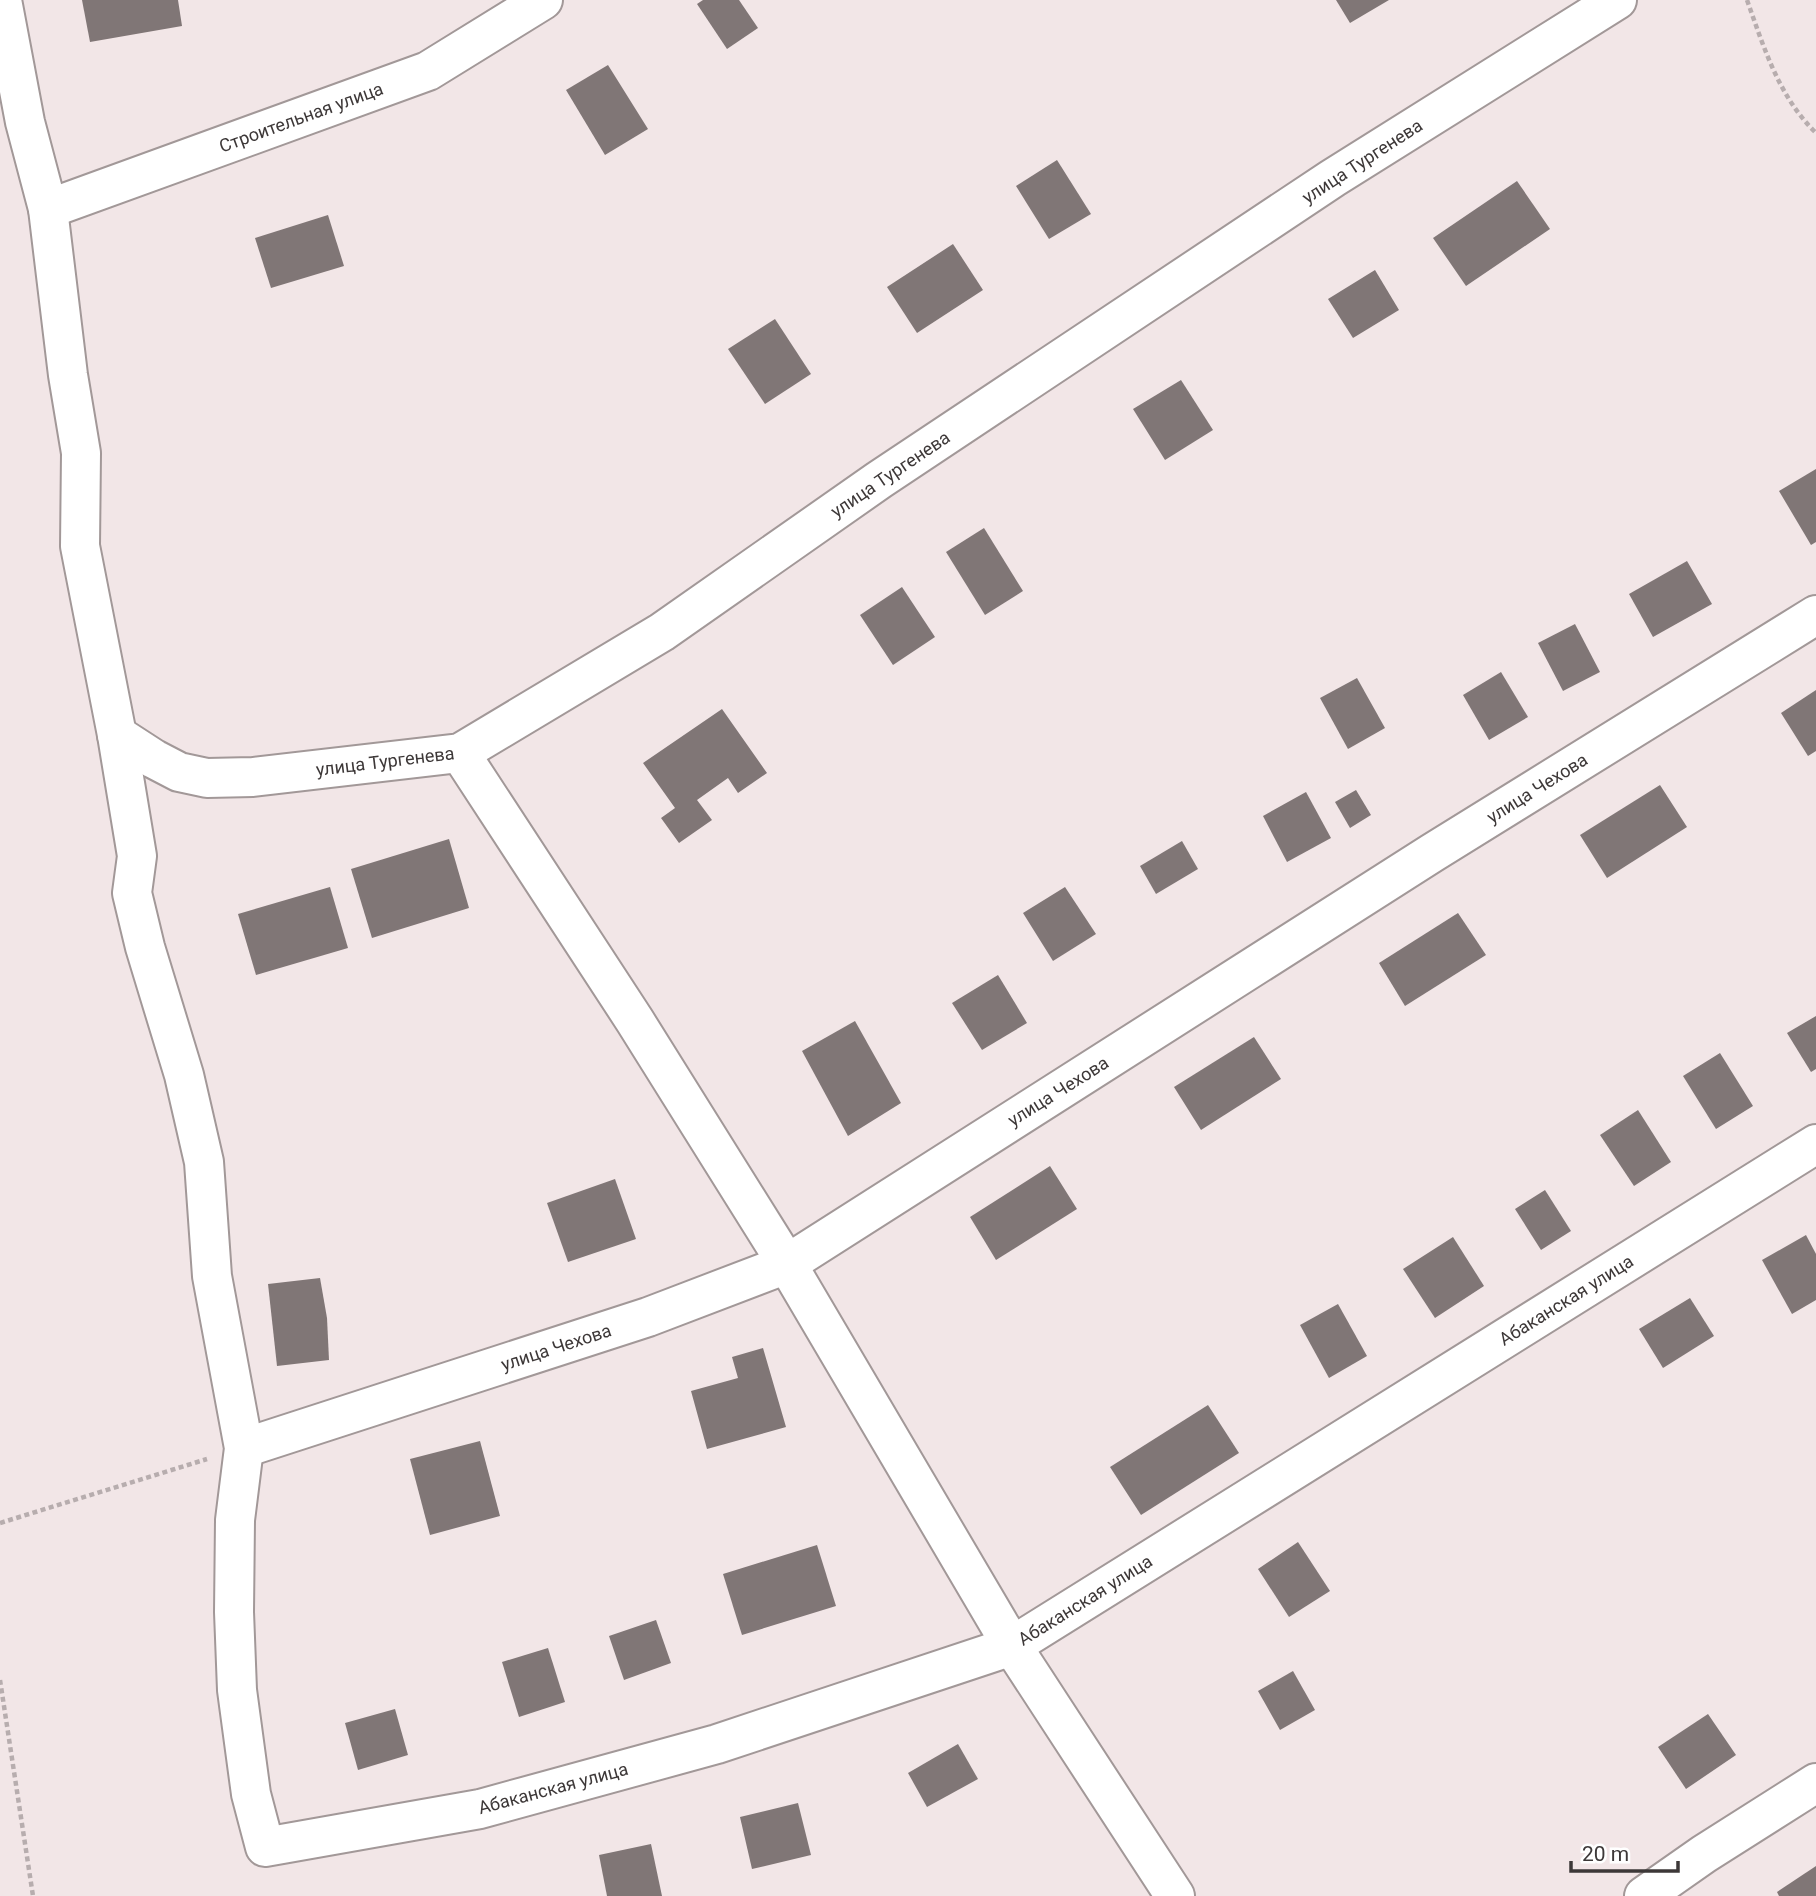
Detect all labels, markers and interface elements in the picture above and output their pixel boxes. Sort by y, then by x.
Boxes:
street label: Строительная улица [216,78,386,156]
street label: улица Тургенева [1298,114,1426,208]
street label: улица Тургенева [826,426,954,522]
street label: улица Тургенева [315,742,455,780]
street label: улица Чехова [1483,749,1591,827]
street label: улица Чехова [1004,1052,1112,1130]
street label: Абаканская улица [1495,1250,1637,1350]
street label: улица Чехова [498,1319,614,1375]
street label: Абаканская улица [1014,1550,1156,1650]
street label: Абаканская улица [476,1758,630,1818]
scale bar [1571,1829,1678,1873]
text: 20 m [1582,1842,1629,1866]

